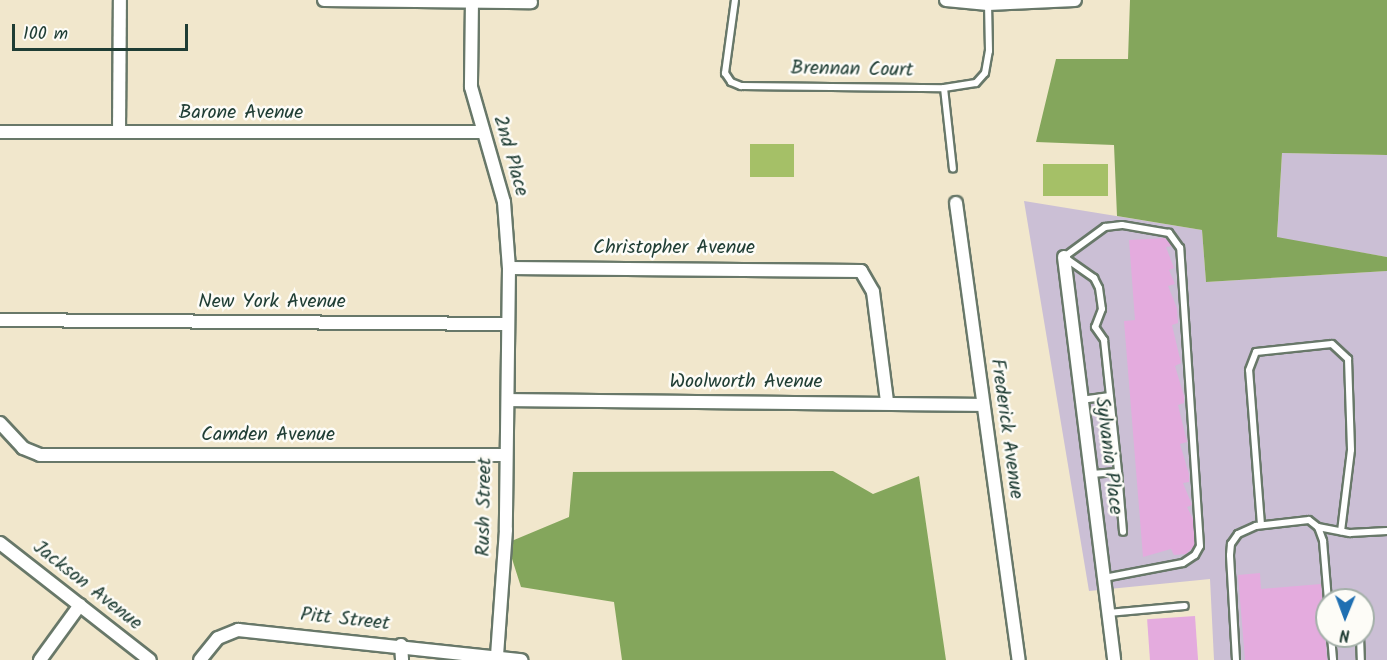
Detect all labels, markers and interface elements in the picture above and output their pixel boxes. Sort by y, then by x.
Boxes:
scale bar [15,12,190,50]
text: 100 m [23,20,68,49]
street label: Brennan Court [790,57,914,83]
street label: Barone Avenue [179,101,303,125]
street label: 2nd Place [487,113,533,199]
street label: Christopher Avenue [593,236,755,260]
street label: New York Avenue [198,290,346,314]
street label: Frederick Avenue [984,357,1028,501]
street label: Woolworth Avenue [669,370,823,394]
street label: Sylvania Place [1089,396,1127,516]
street label: Camden Avenue [201,423,335,447]
street label: Rush Street [472,457,498,557]
street label: Jackson Avenue [28,536,146,636]
north arrow [1315,588,1375,648]
street label: Pitt Street [299,603,391,637]
text: N [1339,622,1350,647]

